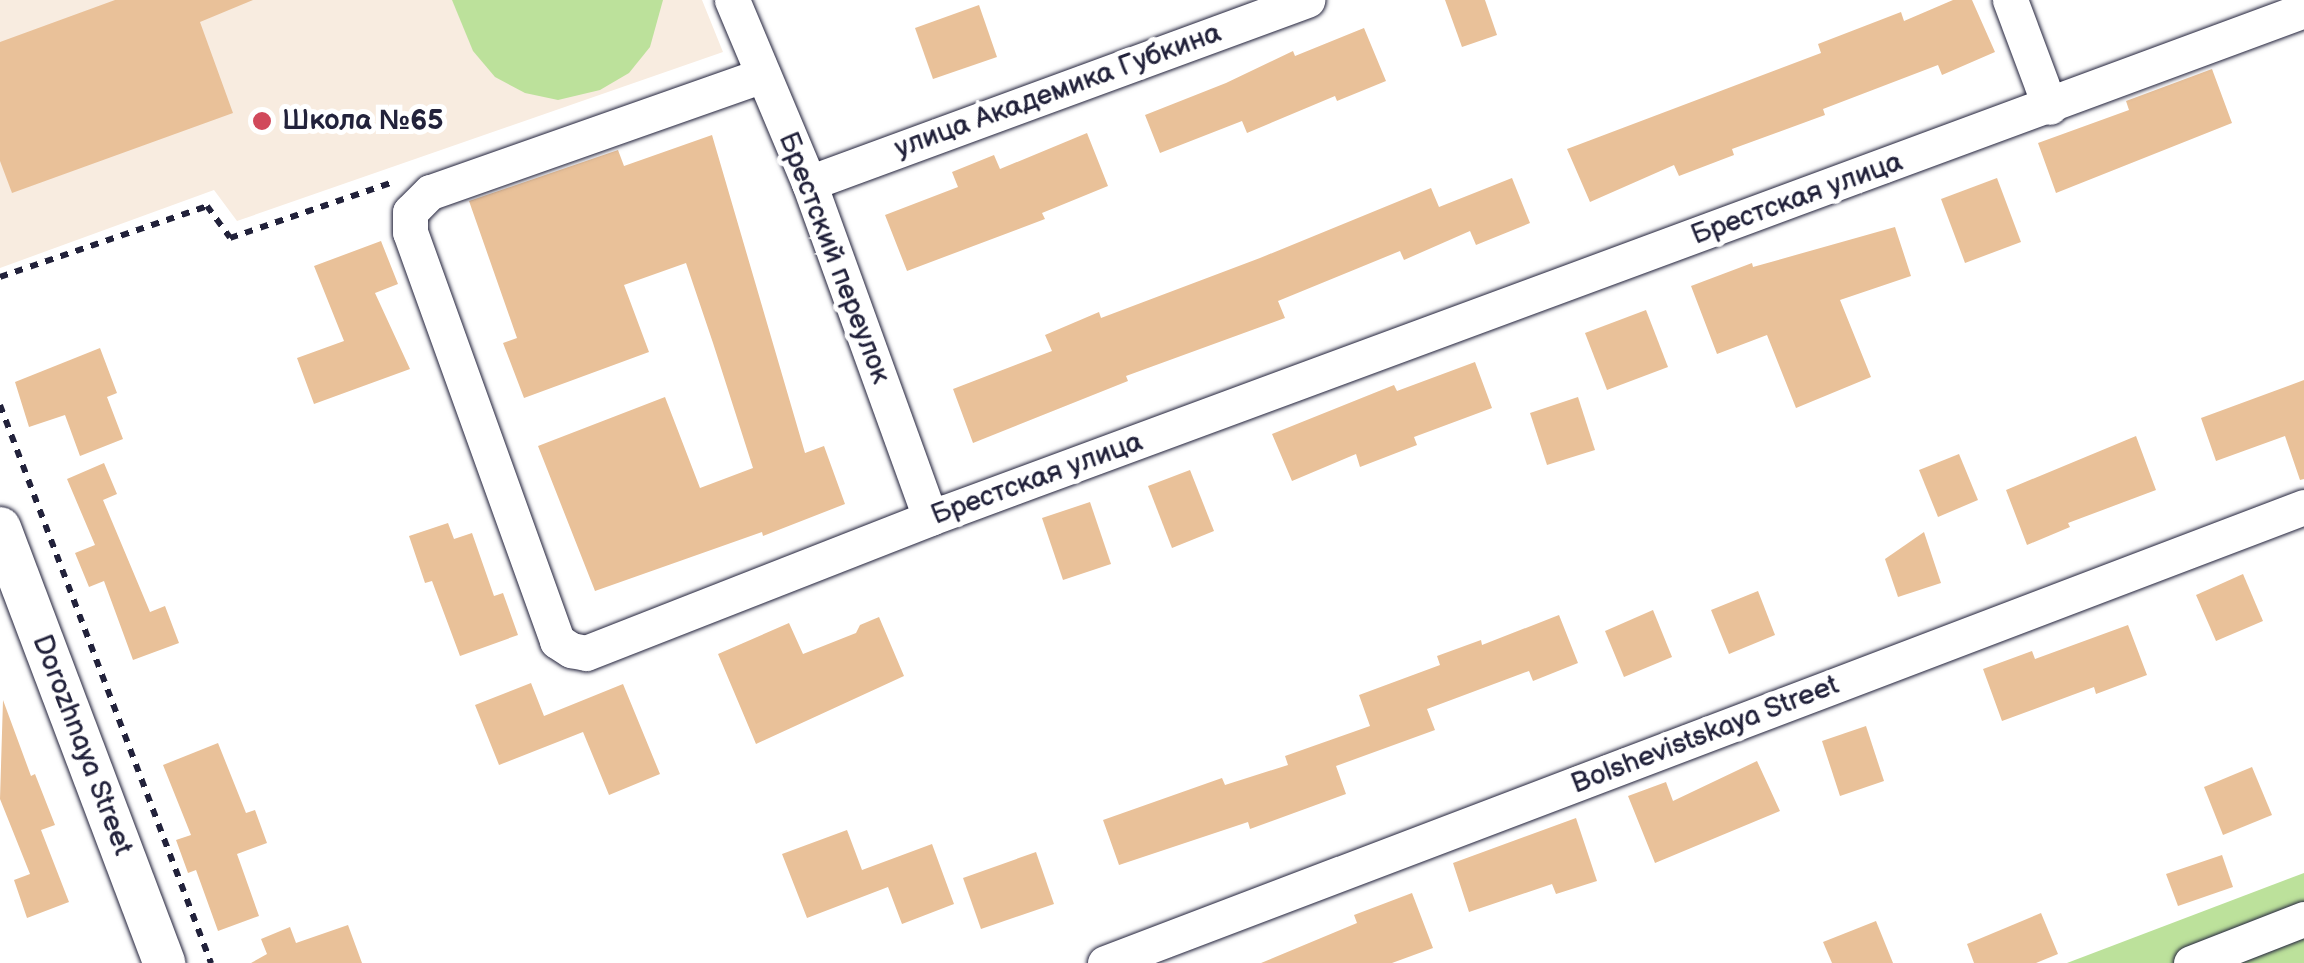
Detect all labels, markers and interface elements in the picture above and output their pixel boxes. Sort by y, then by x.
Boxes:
street label: улица Академика Губкина [890,16,1226,166]
place label: Школа №65 [282,104,443,138]
marker: Школа №65 [251,110,273,132]
street label: Брестский переулок [771,128,897,388]
street label: Брестская улица [1687,145,1907,253]
street label: Брестская улица [927,425,1147,533]
street label: Dorozhnaya Street [24,630,140,860]
street label: Bolshevistskaya Street [1566,668,1844,802]

